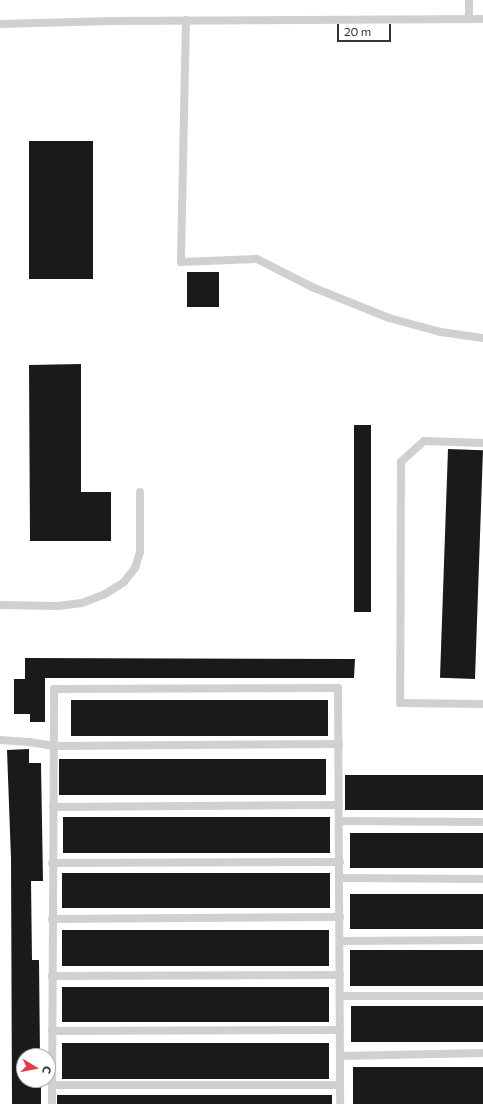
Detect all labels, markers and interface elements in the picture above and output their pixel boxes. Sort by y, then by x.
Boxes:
scale bar [339,16,393,42]
text: 20 m [344,24,371,38]
north arrow [16,1048,56,1088]
text: С [40,1065,54,1075]

